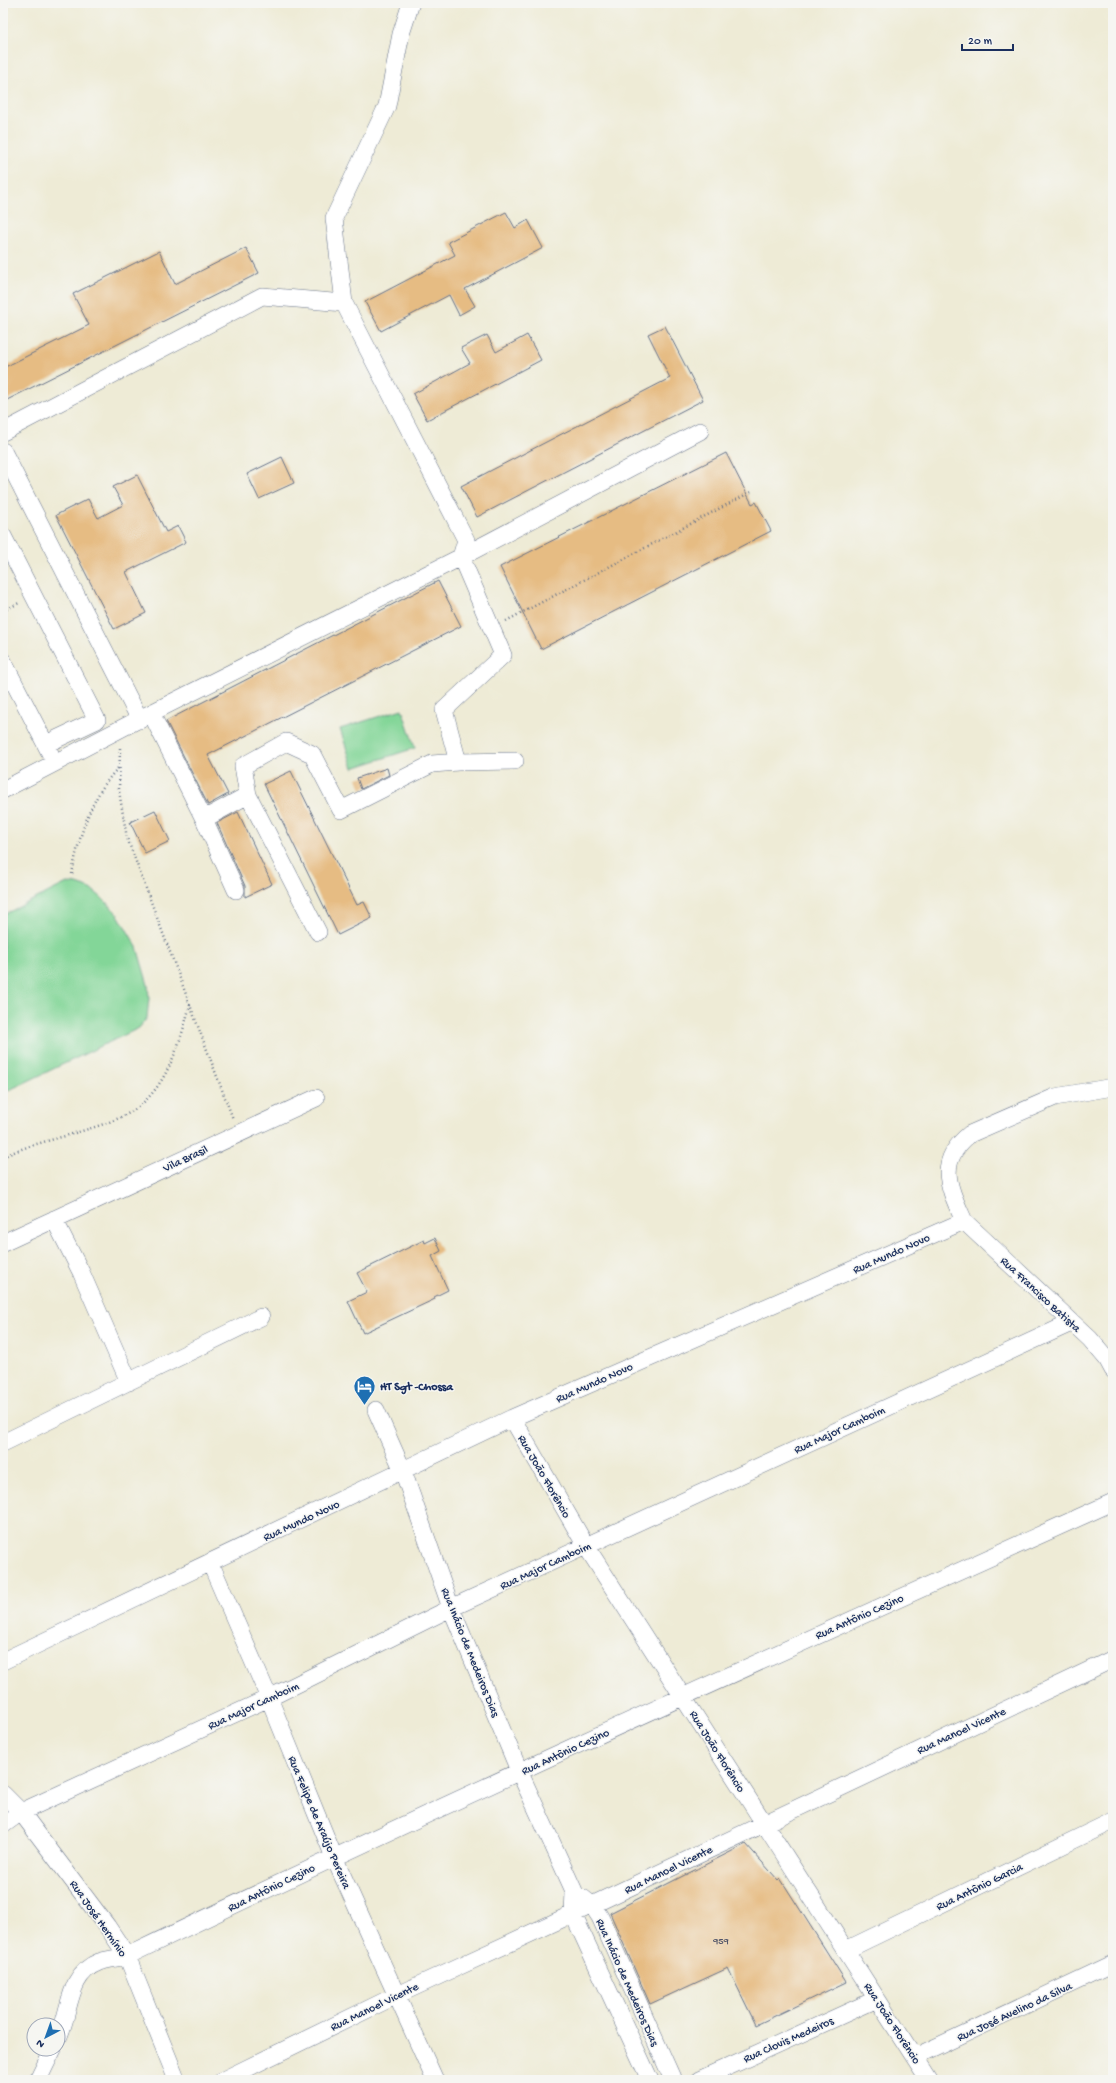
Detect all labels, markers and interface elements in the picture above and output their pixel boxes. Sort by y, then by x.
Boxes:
scale bar [962,26,1013,52]
text: 20 m [968,35,993,49]
street label: Vila Brasil [160,1143,211,1177]
street label: Rua Mundo Novo [851,1232,932,1278]
street label: Rua Francisco Batista [997,1255,1083,1337]
street label: Rua Mundo Novo [554,1361,635,1407]
hotel icon: HT Sgt -Chossa [351,1373,377,1406]
place label: HT Sgt -Chossa [380,1381,454,1395]
street label: Rua Major Camboim [792,1403,888,1458]
street label: Rua João Florêncio [514,1433,573,1521]
street label: Rua Mundo Novo [261,1498,342,1546]
street label: Rua Major Camboim [498,1539,594,1594]
street label: Rua Inácio de Medeiros Dias [437,1586,502,1720]
street label: Rua Antônio Cezino [813,1592,906,1644]
street label: Rua Major Camboim [206,1679,302,1734]
street label: Rua Manoel Vicente [915,1705,1009,1759]
street label: Rua João Florêncio [686,1709,747,1796]
street label: Rua Antônio Cezino [520,1726,612,1779]
street label: Rua Felipe de Araújo Pereira [284,1754,353,1892]
street label: Rua Manoel Vicente [623,1843,716,1898]
street label: Rua Antônio Garcia [934,1861,1026,1915]
street label: Rua Antônio Cezino [226,1862,318,1916]
street label: Rua José Hermínio [66,1878,129,1960]
street label: Rua Inácio de Medeiros Dias [592,1917,661,2049]
house number: 959 [712,1936,729,1948]
street label: Rua Manoel Vicente [329,1980,422,2035]
street label: Rua José Avelino da Silva [955,1980,1075,2046]
street label: Rua João Florêncio [860,1981,923,2067]
street label: Rua Clovis Medeiros [742,2014,837,2067]
north arrow [26,2017,66,2057]
text: N [34,2036,47,2050]

